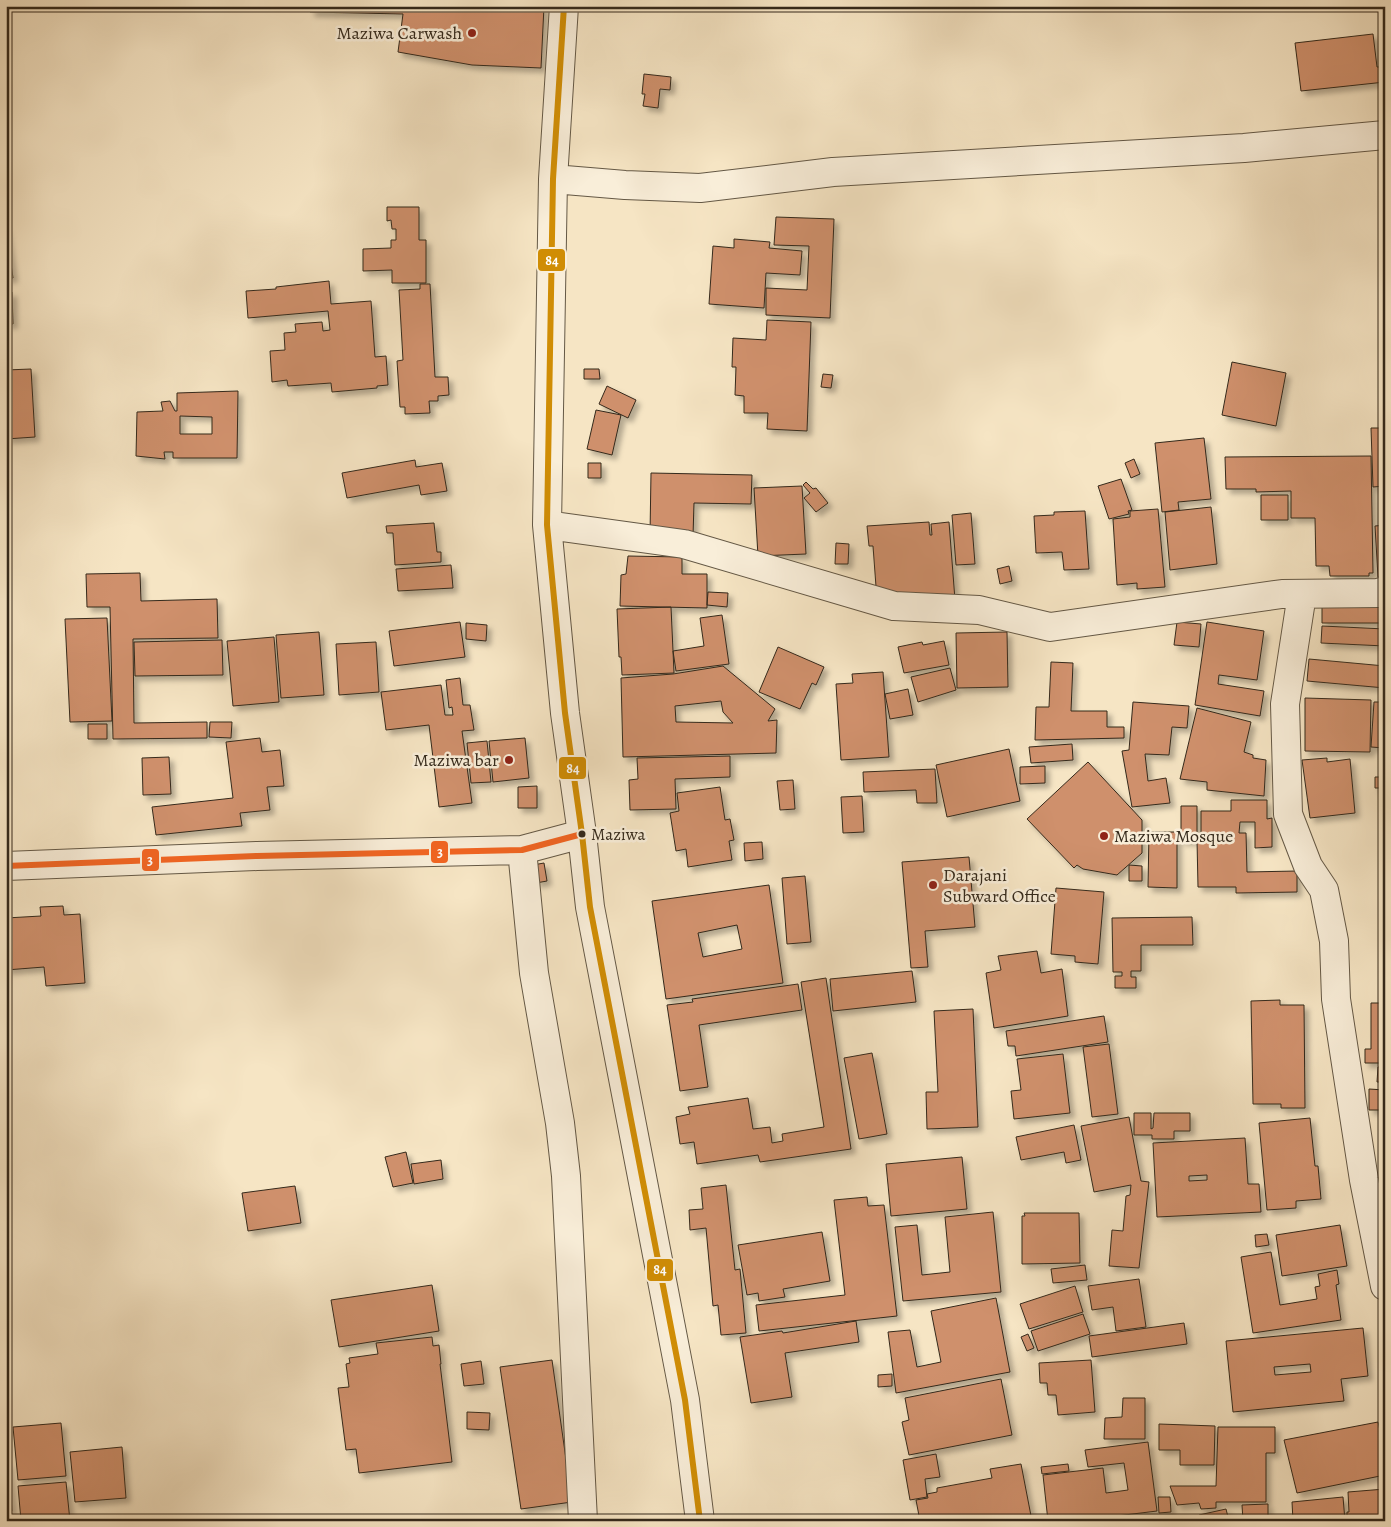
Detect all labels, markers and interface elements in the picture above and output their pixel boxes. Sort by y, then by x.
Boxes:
place label: Maziwa Carwash [336,21,462,45]
marker: Maziwa Carwash [466,27,478,39]
line badge: 84 [537,248,566,272]
text: 84 [545,251,559,270]
place label: Maziwa bar [413,748,499,772]
marker: Maziwa bar [503,754,515,766]
line badge: 84 [558,756,587,780]
text: 84 [566,759,580,778]
place label: Maziwa [591,823,645,846]
place label: Maziwa Mosque [1114,824,1233,848]
marker: Maziwa [577,829,587,839]
marker: Maziwa Mosque [1098,830,1110,842]
line badge: 3 [430,840,449,864]
text: 3 [437,843,443,862]
line badge: 3 [141,848,160,872]
text: 3 [147,851,153,870]
place label: Darajani Subward Office [943,863,1056,908]
marker: Darajani Subward Office [927,879,939,891]
line badge: 84 [646,1258,674,1282]
text: 84 [653,1260,667,1279]

